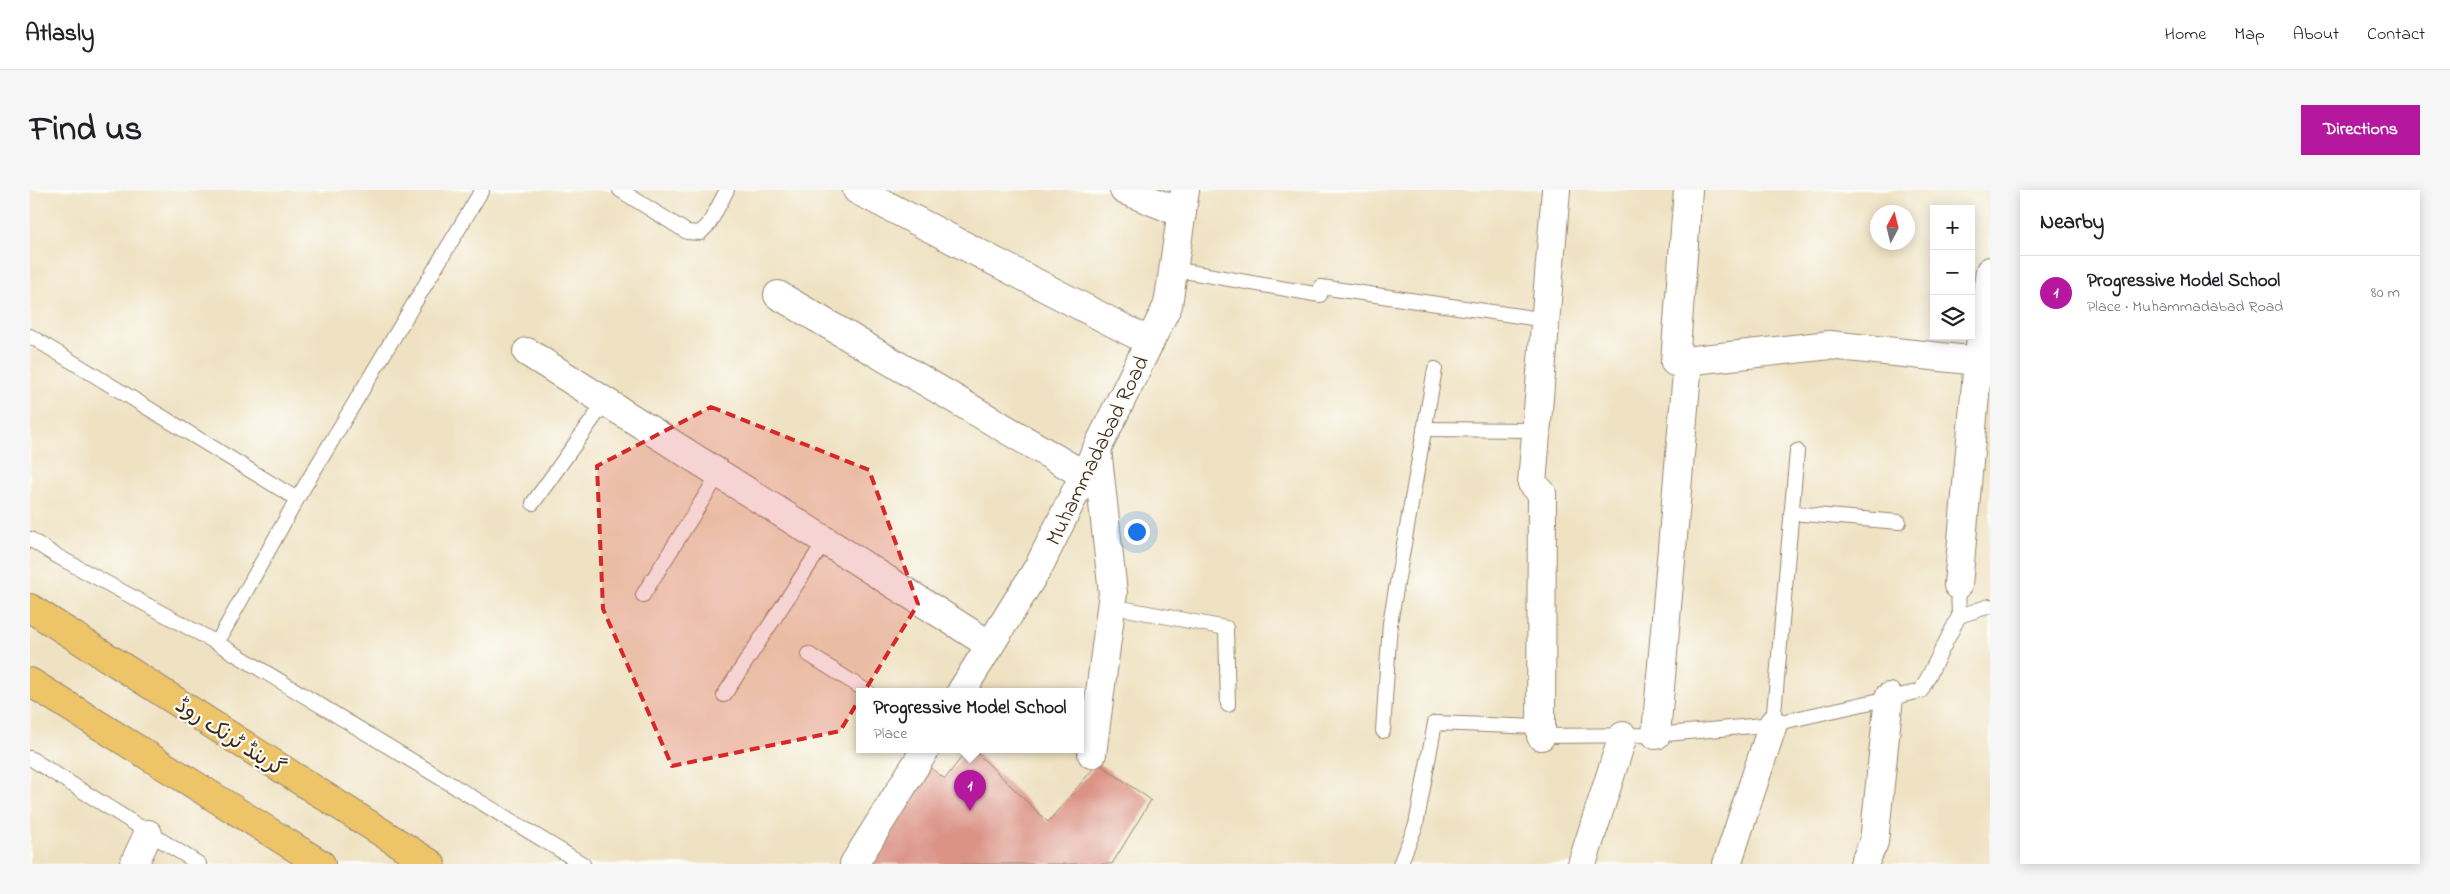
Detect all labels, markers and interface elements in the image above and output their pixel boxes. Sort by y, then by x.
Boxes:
text: Atlasly [25,17,94,52]
text: Home [2165,22,2206,48]
text: Map [2234,22,2265,48]
text: About [2293,22,2339,48]
text: Contact [2367,22,2425,48]
text: Find us [30,105,142,156]
button: Directions [2301,105,2420,155]
north arrow [1870,205,1915,250]
map controls [1930,205,1975,340]
button: + [1930,205,1975,250]
text: Nearby [2040,208,2104,238]
button: − [1930,250,1975,295]
text: Progressive Model School [2087,268,2280,295]
text: 1 [2053,281,2059,305]
text: 80 m [2371,281,2400,305]
button: layers [1930,295,1975,340]
text: Place · Muhammadabad Road [2087,295,2283,319]
street label: Muhammadabad Road [1039,351,1159,552]
your location [1124,519,1150,545]
popup [856,688,1084,753]
street label: گرینڈ ٹرنک روڈ [168,691,291,786]
text: Progressive Model School [873,695,1067,722]
text: Place [873,722,907,746]
pin: 1 [954,770,986,811]

